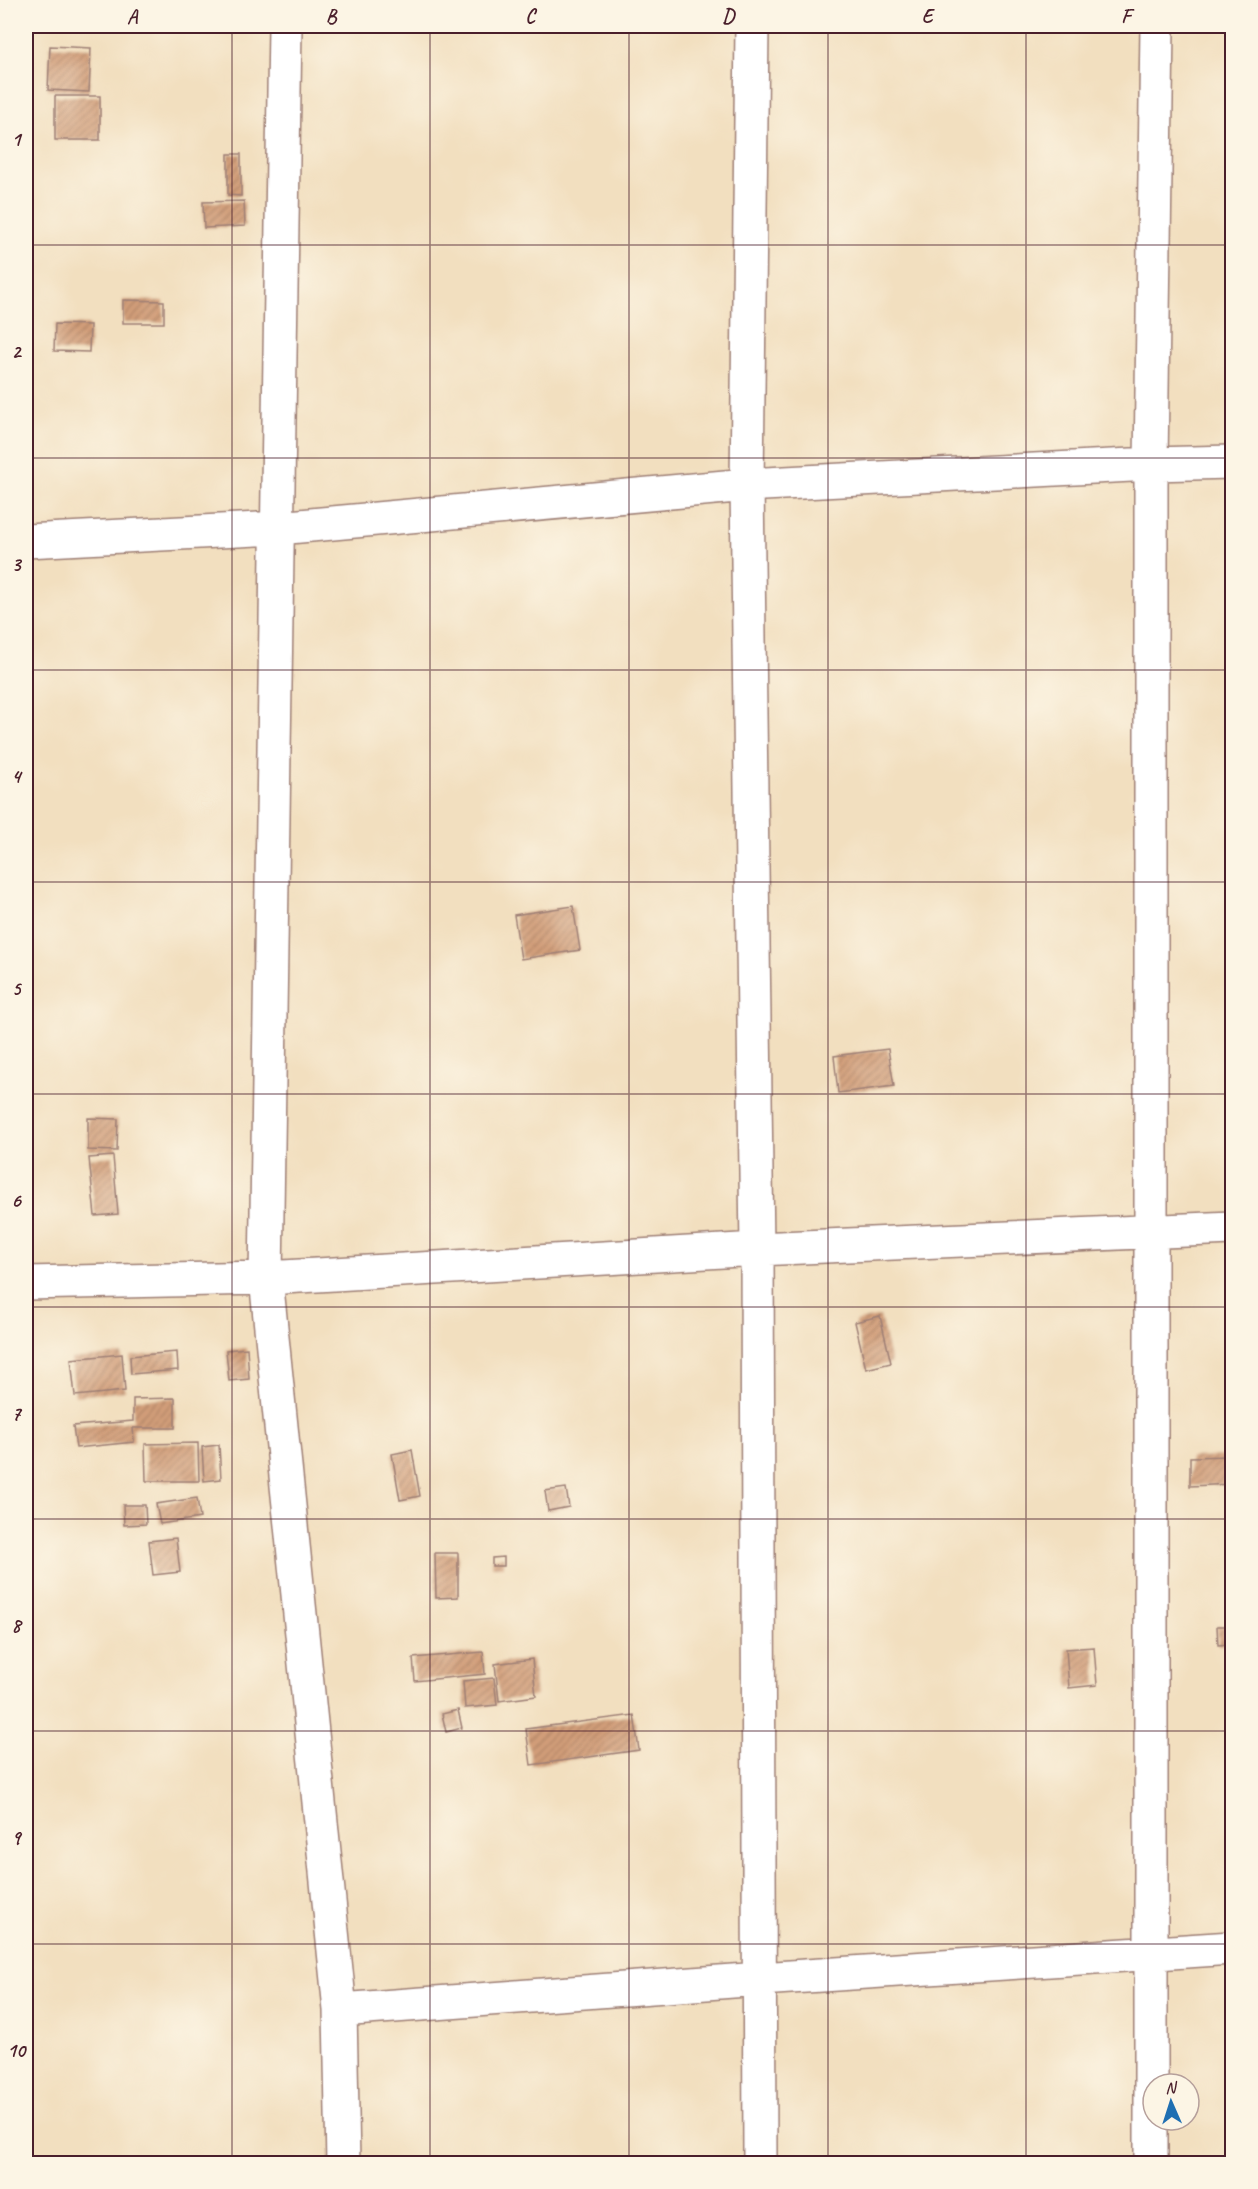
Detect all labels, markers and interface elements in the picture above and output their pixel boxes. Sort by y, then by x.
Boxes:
text: A [127,4,139,29]
text: B [326,4,338,29]
text: C [525,4,537,29]
text: D [722,4,736,29]
text: E [922,4,936,29]
text: F [1121,4,1135,29]
text: 1 [12,127,23,152]
text: 2 [12,339,23,364]
text: 3 [12,552,23,577]
text: 4 [12,764,24,789]
text: 5 [12,976,23,1001]
text: 6 [11,1188,22,1213]
text: 7 [12,1401,23,1426]
text: 8 [12,1613,24,1638]
text: 9 [12,1825,23,1850]
text: 10 [7,2038,27,2063]
north arrow [1141,2072,1201,2132]
text: N [1165,2078,1179,2098]

